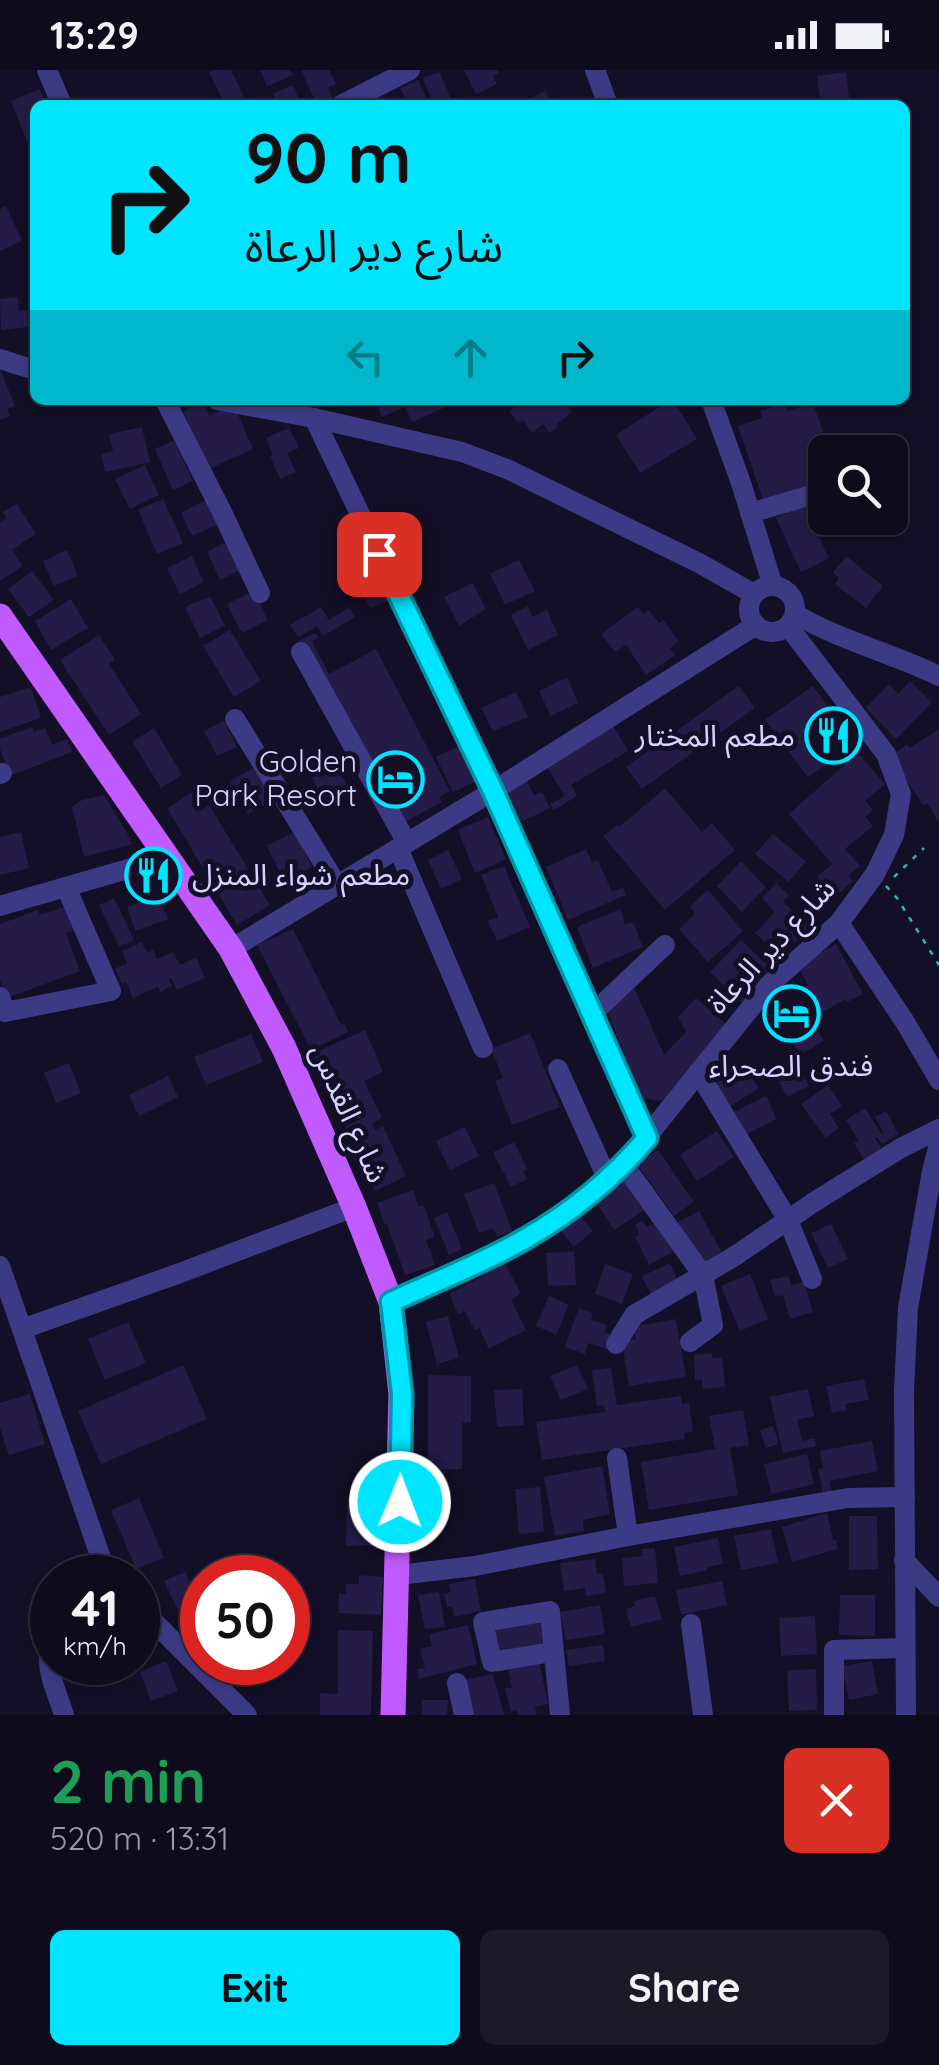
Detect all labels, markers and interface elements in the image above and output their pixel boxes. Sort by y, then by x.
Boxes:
text: 13:29 [50,11,139,59]
text: 90 m [245,113,412,201]
icon: right [80,140,210,270]
text: شارع دير الرعاة [245,217,503,273]
icon: left [338,330,393,385]
icon: ahead [443,330,498,385]
icon: right [548,330,603,385]
map controls [808,435,908,535]
button: search [808,435,908,535]
pin [337,512,422,597]
icon: arrive [352,527,407,582]
restaurant icon: مطعم المختار [804,706,864,766]
place label: مطعم المختار [634,716,795,759]
place label: Golden Park Resort [194,742,357,814]
hotel icon: Golden Park Resort [366,749,426,809]
restaurant icon: مطعم شواء المنزل [123,845,183,905]
place label: مطعم شواء المنزل [192,855,410,898]
street label: شارع دير الرعاة [698,869,846,1024]
hotel icon: فندق الصحراء [761,984,821,1044]
street label: شارع القدس [299,1037,398,1190]
place label: فندق الصحراء [709,1046,873,1084]
position arrow [348,1450,452,1554]
speed limit sign: 50 [180,1555,310,1685]
text: 41 [71,1576,119,1639]
text: km/h [63,1630,127,1661]
text: 2 min [50,1743,206,1818]
button: close [784,1748,889,1853]
text: 520 m · 13:31 [50,1818,229,1858]
button: Exit [50,1930,460,2045]
button: Share [480,1930,889,2045]

